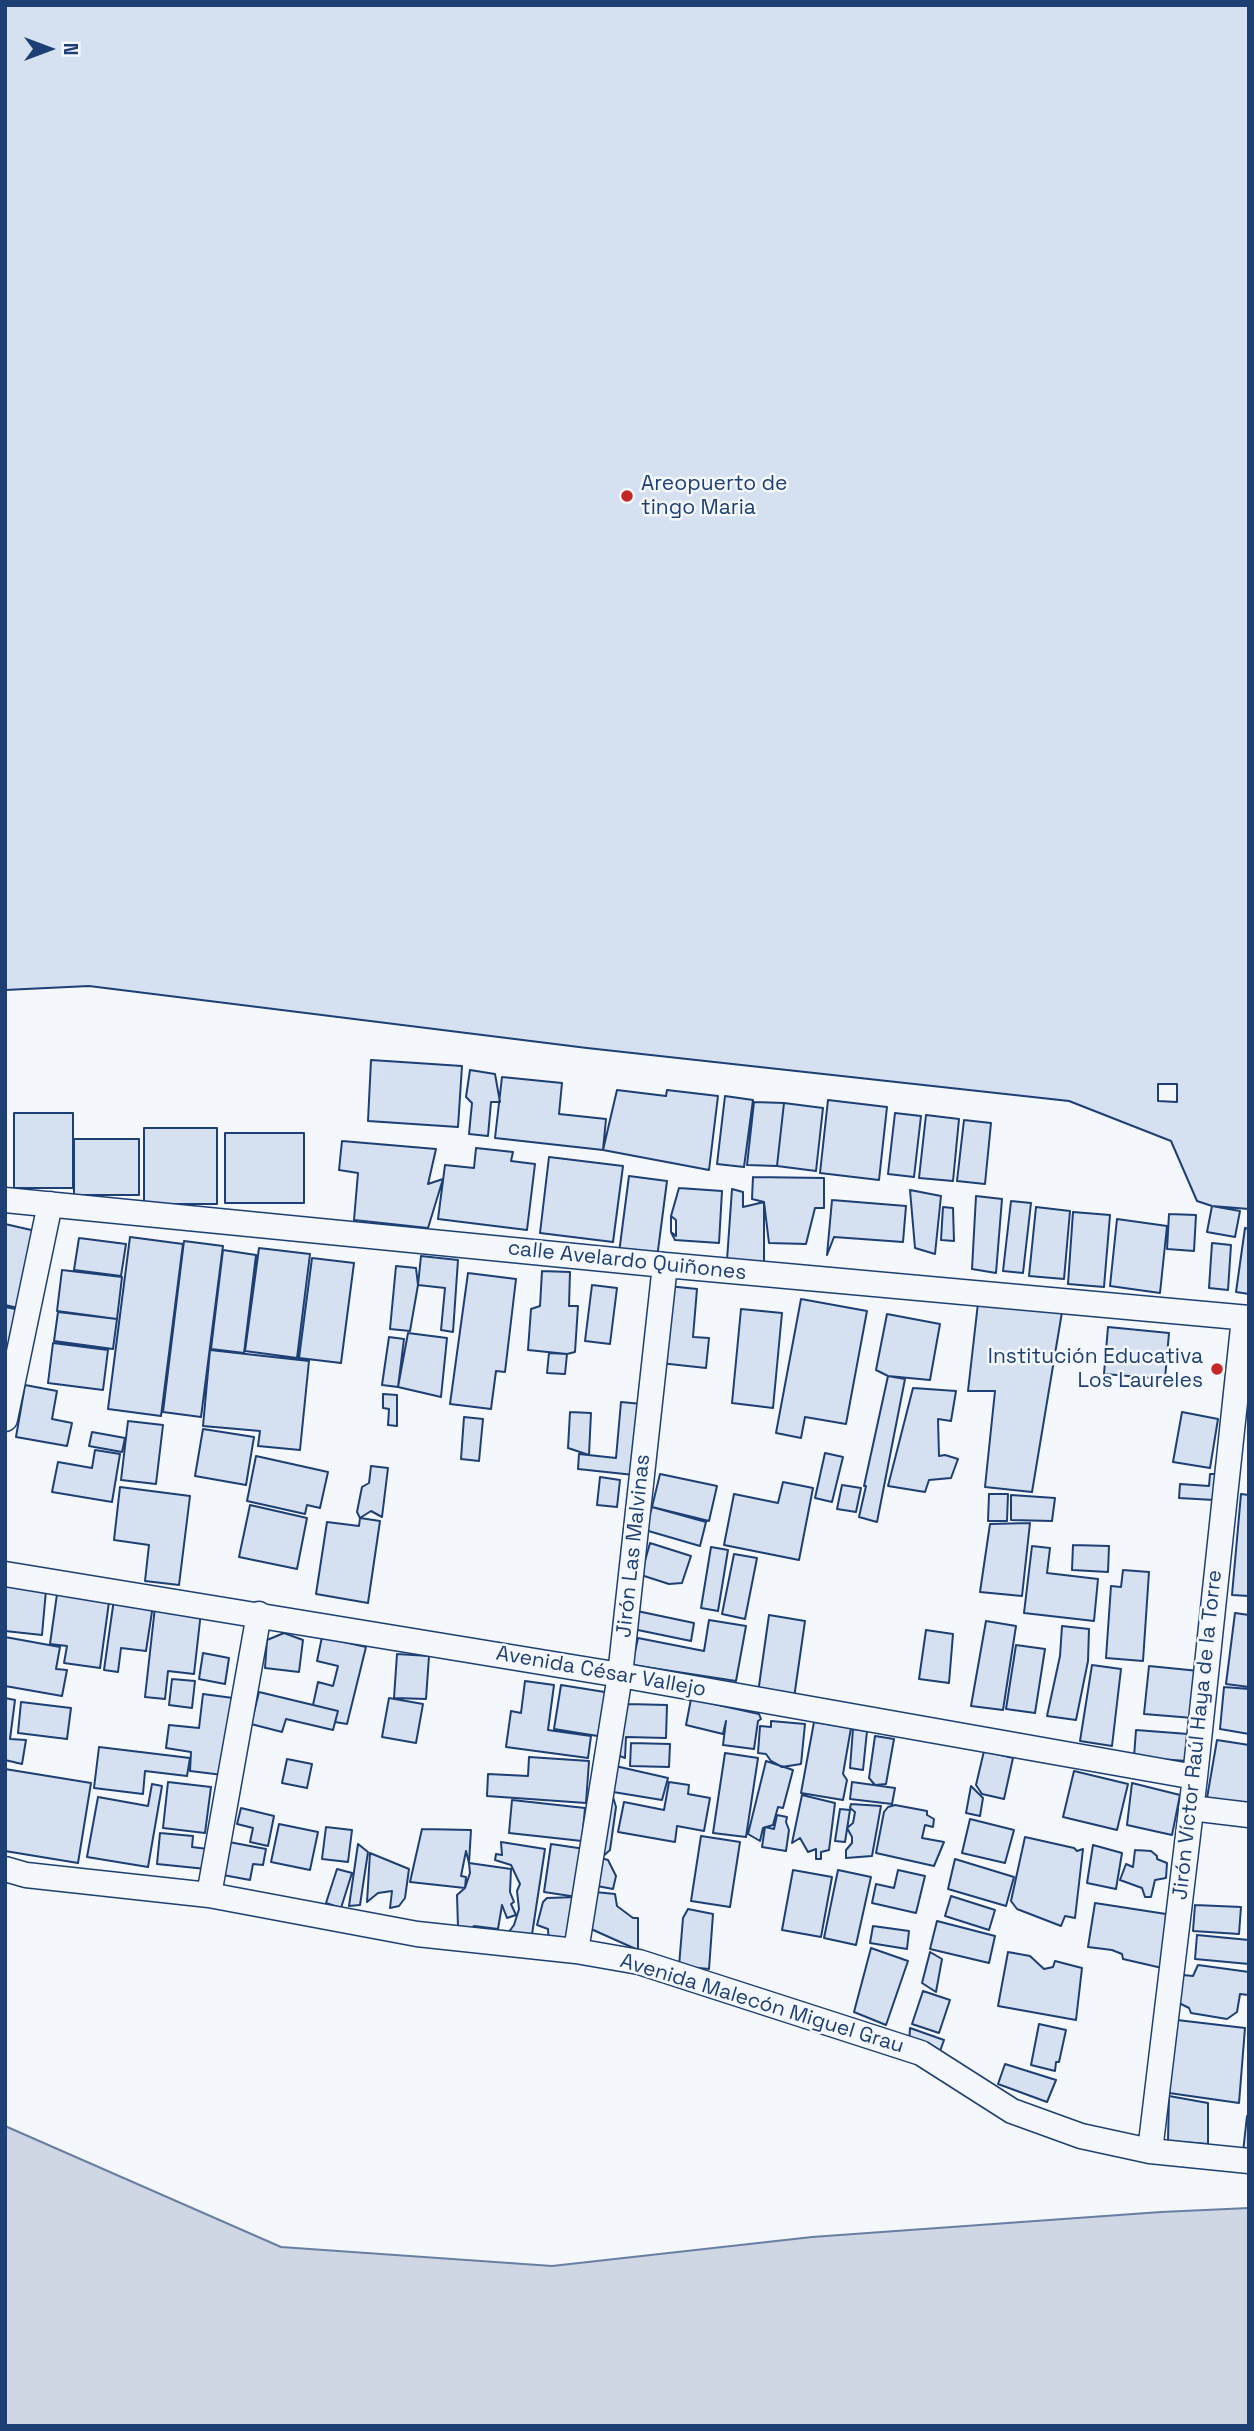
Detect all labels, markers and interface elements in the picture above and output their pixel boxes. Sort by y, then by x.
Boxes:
north arrow [14,14,84,84]
text: N [58,43,83,55]
place label: Areopuerto de tingo Maria [641,471,788,521]
marker: Areopuerto de tingo Maria [619,488,635,504]
street label: calle Avelardo Quiñones [506,1236,748,1286]
place label: Institución Educativa Los Laureles [988,1344,1203,1394]
marker: Institución Educativa Los Laureles [1209,1361,1225,1377]
street label: Jirón Las Malvinas [612,1453,656,1639]
street label: Jirón Víctor Raúl Haya de la Torre [1168,1569,1228,1901]
street label: Avenida César Vallejo [494,1641,708,1703]
street label: Avenida Malecón Miguel Grau [617,1949,907,2059]

